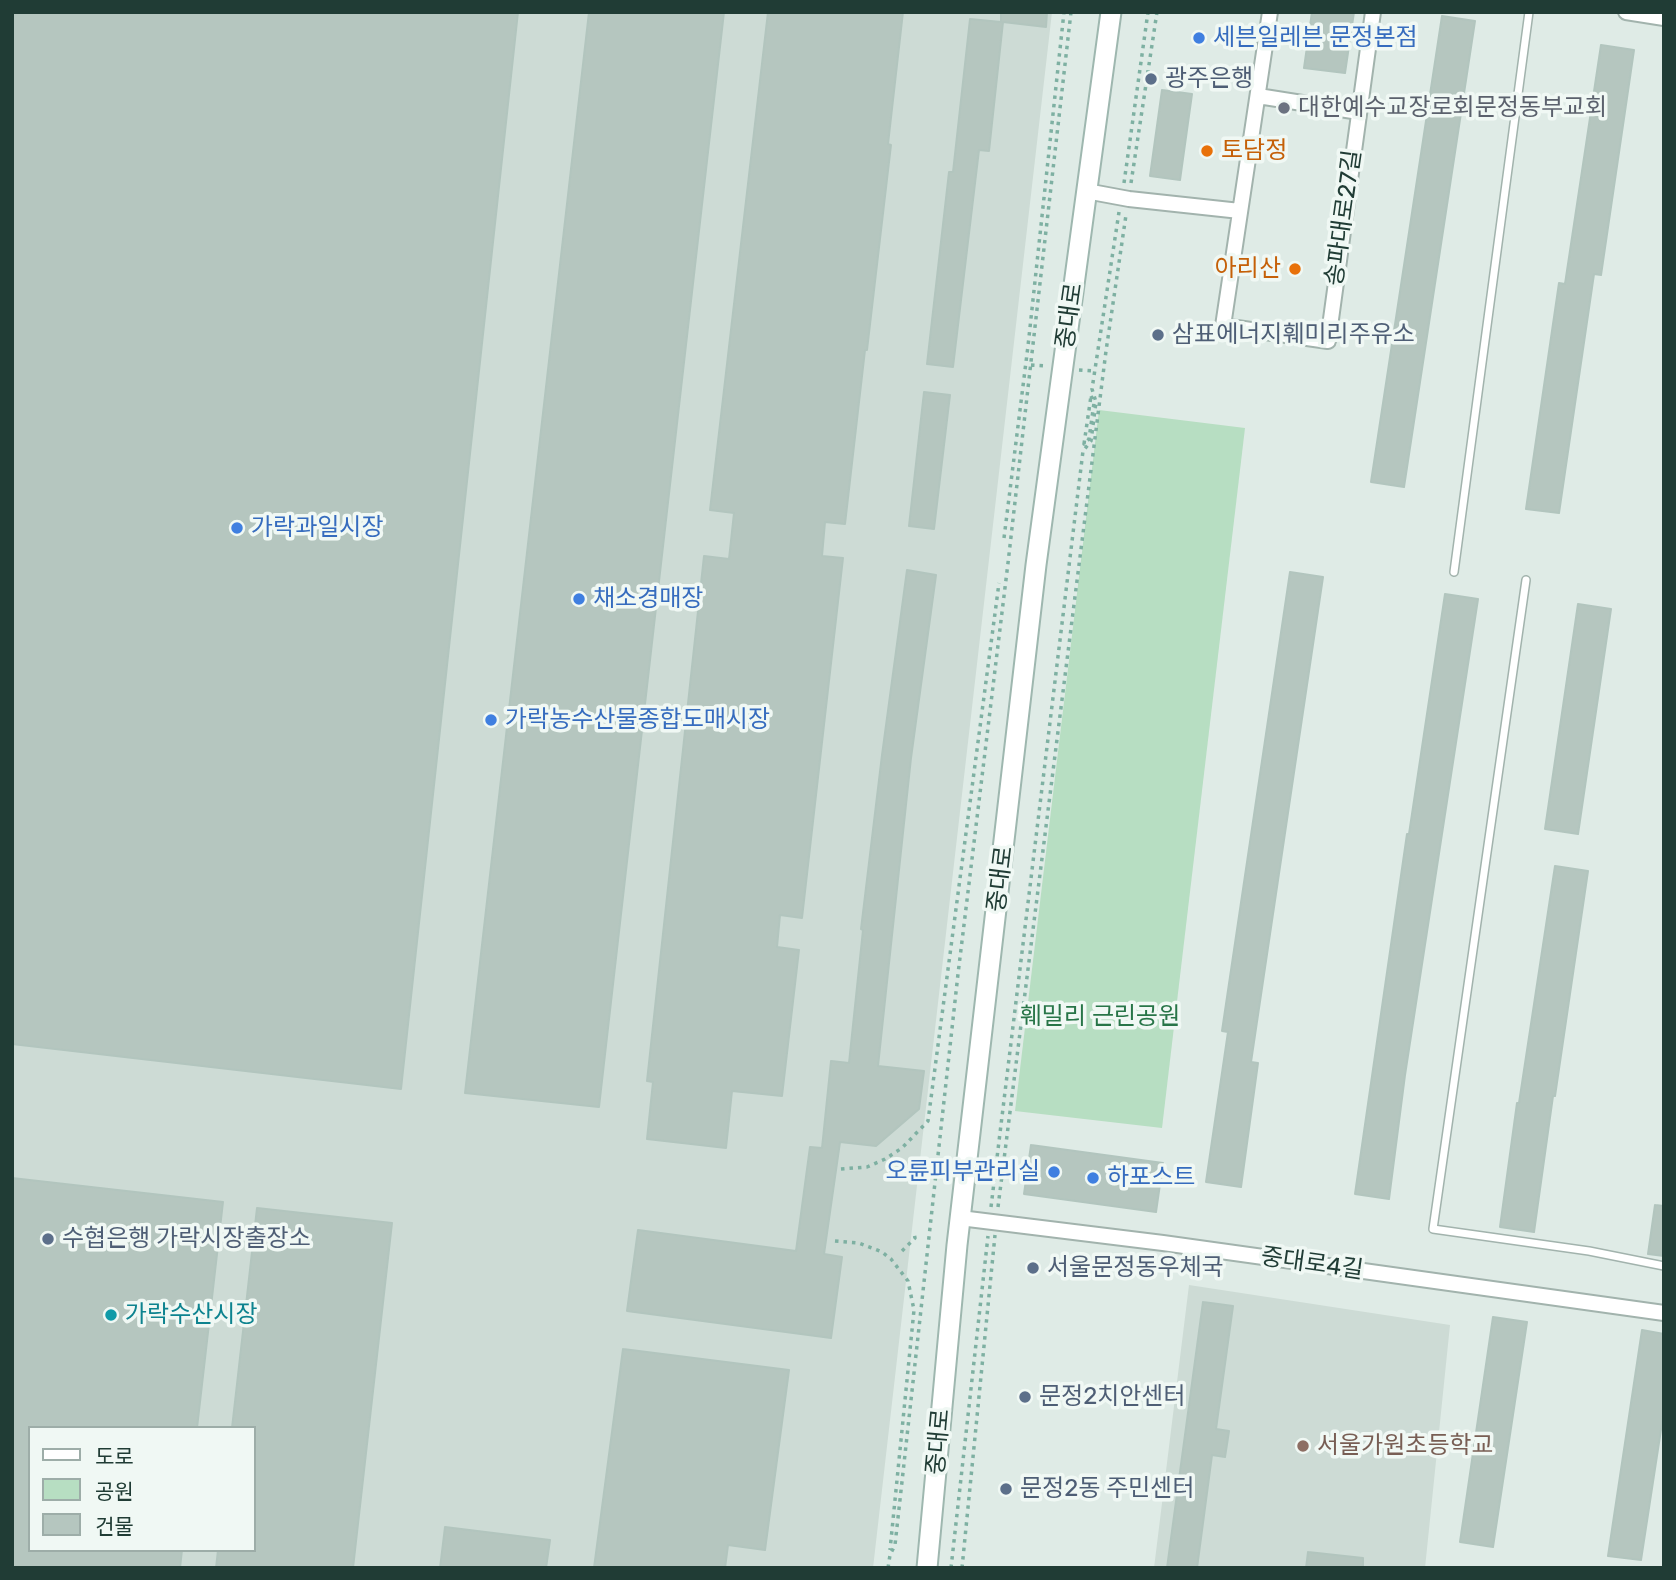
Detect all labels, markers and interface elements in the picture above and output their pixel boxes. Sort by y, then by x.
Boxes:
place label: 세븐일레븐 문정본점 [1213,24,1418,52]
marker: 세븐일레븐 문정본점 [1191,30,1207,46]
place label: 광주은행 [1165,65,1253,93]
marker: 광주은행 [1143,71,1159,87]
place label: 대한예수교장로회문정동부교회 [1298,94,1607,122]
marker: 대한예수교장로회문정동부교회 [1276,100,1292,116]
place label: 토담정 [1221,137,1287,165]
marker: 토담정 [1199,143,1215,159]
street label: 송파대로27길 [1320,148,1368,288]
place label: 아리산 [1215,255,1281,283]
marker: 아리산 [1287,261,1303,277]
street label: 중대로 [1051,281,1089,351]
place label: 삼표에너지훼미리주유소 [1172,321,1415,349]
marker: 삼표에너지훼미리주유소 [1150,327,1166,343]
place label: 가락과일시장 [251,514,383,542]
marker: 가락과일시장 [229,520,245,536]
place label: 채소경매장 [593,585,703,613]
marker: 채소경매장 [571,591,587,607]
place label: 가락농수산물종합도매시장 [505,706,770,734]
marker: 가락농수산물종합도매시장 [483,712,499,728]
street label: 중대로 [983,844,1019,914]
park label: 훼밀리 근린공원 [1020,1003,1180,1031]
place label: 오륜피부관리실 [885,1158,1040,1186]
marker: 오륜피부관리실 [1046,1164,1062,1180]
place label: 하포스트 [1107,1164,1195,1192]
marker: 하포스트 [1085,1170,1101,1186]
place label: 수협은행 가락시장출장소 [62,1225,311,1253]
marker: 수협은행 가락시장출장소 [40,1231,56,1247]
street label: 중대로4길 [1259,1243,1365,1285]
place label: 서울문정동우체국 [1047,1254,1224,1282]
marker: 서울문정동우체국 [1025,1260,1041,1276]
place label: 가락수산시장 [125,1301,257,1329]
marker: 가락수산시장 [103,1307,119,1323]
place label: 문정2치안센터 [1039,1383,1186,1411]
marker: 문정2치안센터 [1017,1389,1033,1405]
street label: 중대로 [922,1408,956,1476]
legend [28,1426,256,1552]
place label: 서울가원초등학교 [1317,1432,1494,1460]
marker: 서울가원초등학교 [1295,1438,1311,1454]
text: 도로 [95,1444,134,1469]
place label: 문정2동 주민센터 [1020,1475,1195,1503]
text: 공원 [95,1479,134,1504]
marker: 문정2동 주민센터 [998,1481,1014,1497]
text: 건물 [95,1514,134,1539]

